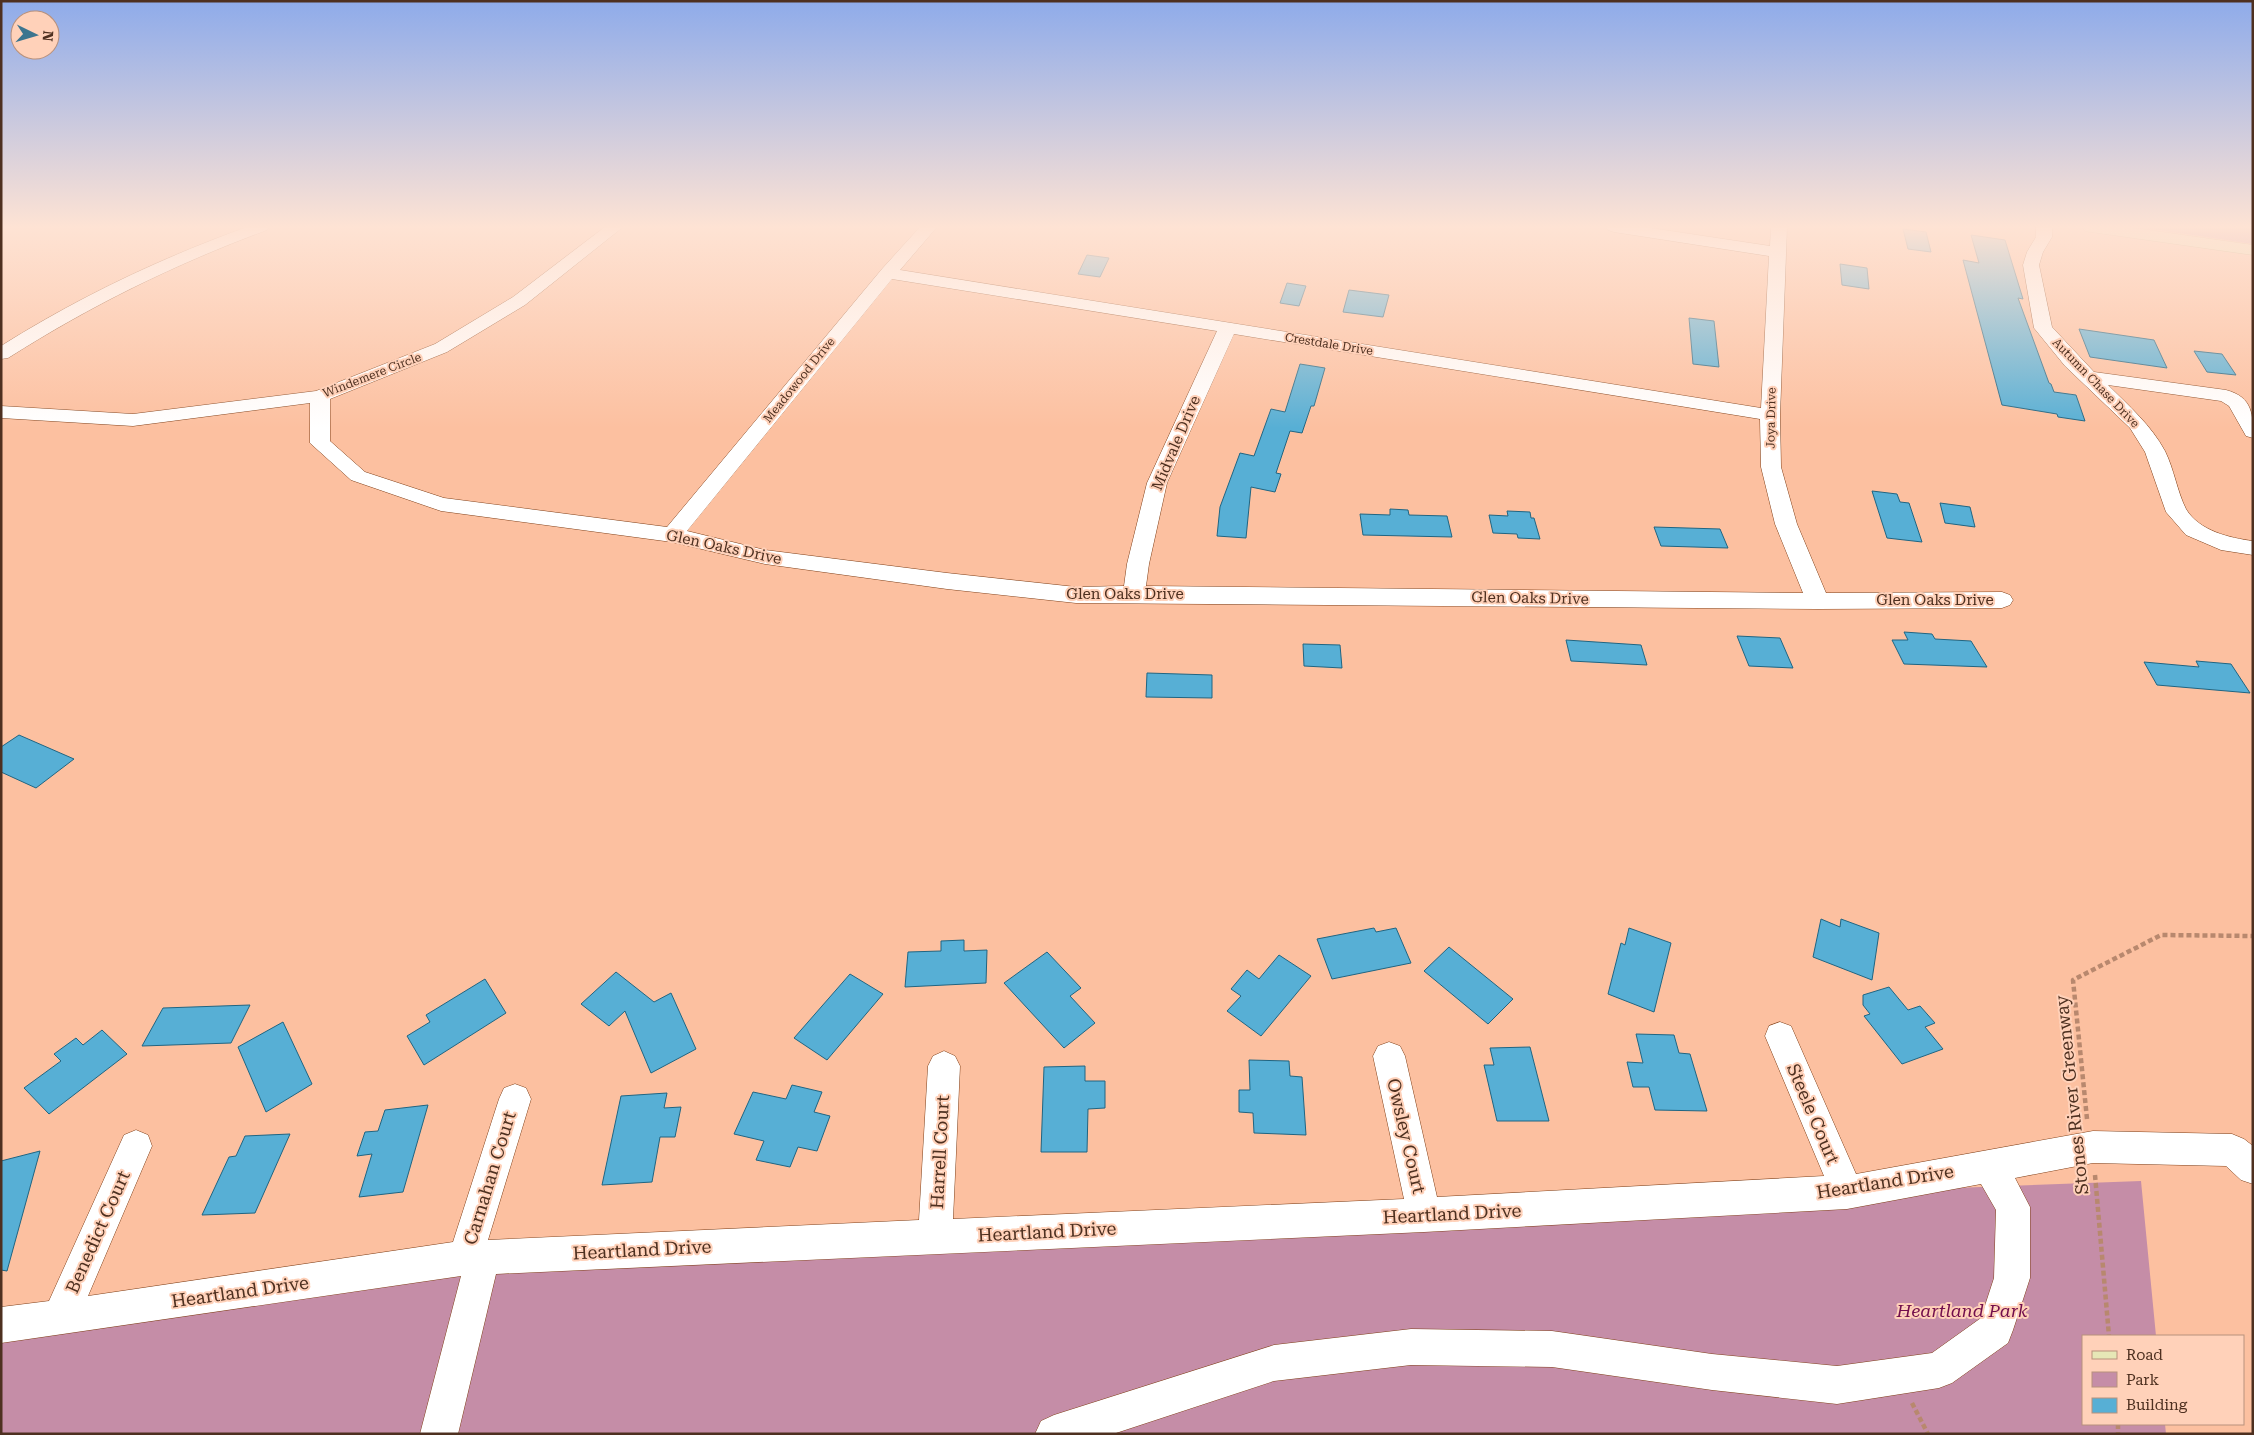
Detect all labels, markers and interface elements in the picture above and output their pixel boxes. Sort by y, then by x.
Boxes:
north arrow [10,10,60,60]
text: N [39,30,56,42]
street label: Crestdale Drive [1284,330,1374,358]
street label: Meadowood Drive [760,334,838,425]
street label: Autumn Chase Drive [2050,335,2143,431]
street label: Windemere Circle [321,350,424,400]
street label: Joya Drive [1763,387,1779,449]
street label: Midvale Drive [1148,393,1204,493]
street label: Glen Oaks Drive [665,526,783,568]
street label: Glen Oaks Drive [1066,585,1184,603]
street label: Glen Oaks Drive [1471,588,1589,608]
street label: Glen Oaks Drive [1876,591,1994,609]
street label: Stones River Greenway [2051,994,2092,1196]
street label: Steele Court [1783,1060,1844,1167]
street label: Owsley Court [1383,1076,1430,1196]
street label: Harrell Court [926,1094,953,1210]
street label: Carnahan Court [459,1108,520,1247]
street label: Heartland Drive [1815,1160,1955,1203]
street label: Benedict Court [61,1167,134,1296]
street label: Heartland Drive [1382,1199,1522,1228]
street label: Heartland Drive [977,1217,1117,1246]
street label: Heartland Drive [572,1235,712,1264]
street label: Heartland Drive [170,1271,310,1312]
park label: Heartland Park [1895,1300,2028,1321]
legend [2082,1335,2244,1425]
text: Road [2126,1346,2163,1364]
text: Park [2126,1371,2160,1389]
text: Building [2126,1396,2188,1414]

